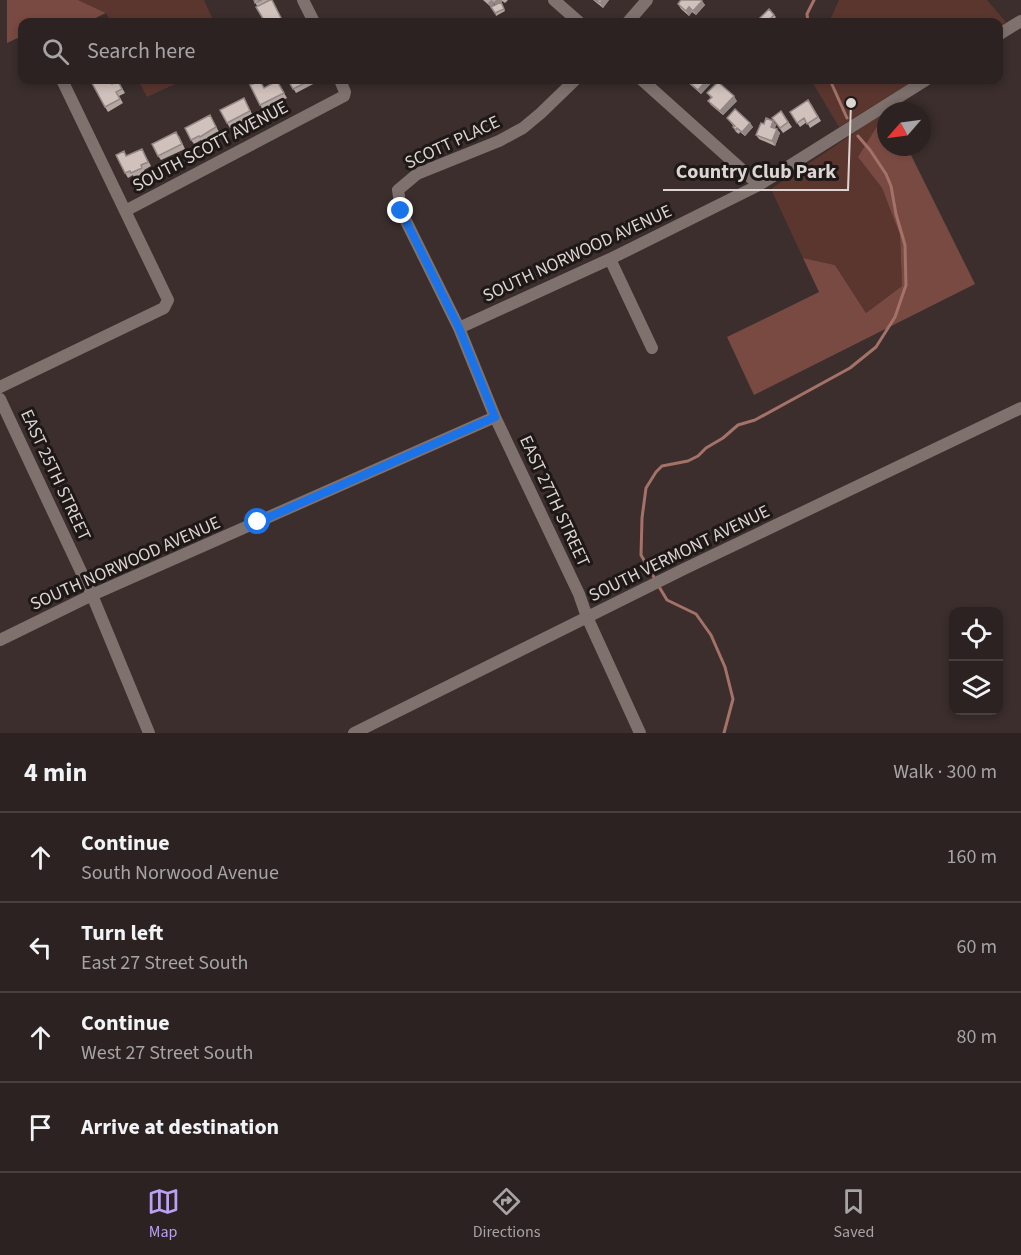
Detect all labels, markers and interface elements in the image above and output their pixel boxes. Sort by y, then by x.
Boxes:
search box [18,18,1003,84]
icon: search [39,35,72,68]
text: Search here [87,35,195,67]
street label: SOUTH SCOTT AVENUE [128,95,292,198]
north arrow [877,102,931,156]
street label: SCOTT PLACE [401,110,504,175]
callout: Country Club Park [663,152,848,190]
text: Country Club Park [676,158,836,186]
route end [387,197,413,223]
street label: SOUTH NORWOOD AVENUE [479,199,676,308]
street label: EAST 25TH STREET [14,405,97,545]
street label: EAST 27TH STREET [513,431,596,571]
street label: SOUTH VERMONT AVENUE [585,499,774,608]
route start [244,508,270,534]
street label: SOUTH NORWOOD AVENUE [26,510,224,617]
map controls [949,607,1003,715]
button: locate [949,607,1003,661]
button: layers [949,661,1003,715]
text: 4 min [24,754,87,791]
text: Walk · 300 m [893,758,997,786]
text: Continue [81,827,170,859]
icon: ahead [24,841,57,874]
text: 160 m [947,843,997,871]
text: South Norwood Avenue [81,859,279,887]
text: Turn left [81,917,163,949]
icon: left [24,931,57,964]
text: 60 m [957,933,997,961]
text: East 27 Street South [81,949,248,977]
text: Continue [81,1007,170,1039]
icon: ahead [24,1021,57,1054]
text: 80 m [957,1023,997,1051]
text: West 27 Street South [81,1039,253,1067]
icon: arrive [24,1111,57,1144]
text: Arrive at destination [81,1111,279,1143]
tab: Map [147,1185,180,1243]
tab: Directions [473,1185,540,1243]
tab: Saved [834,1185,874,1243]

